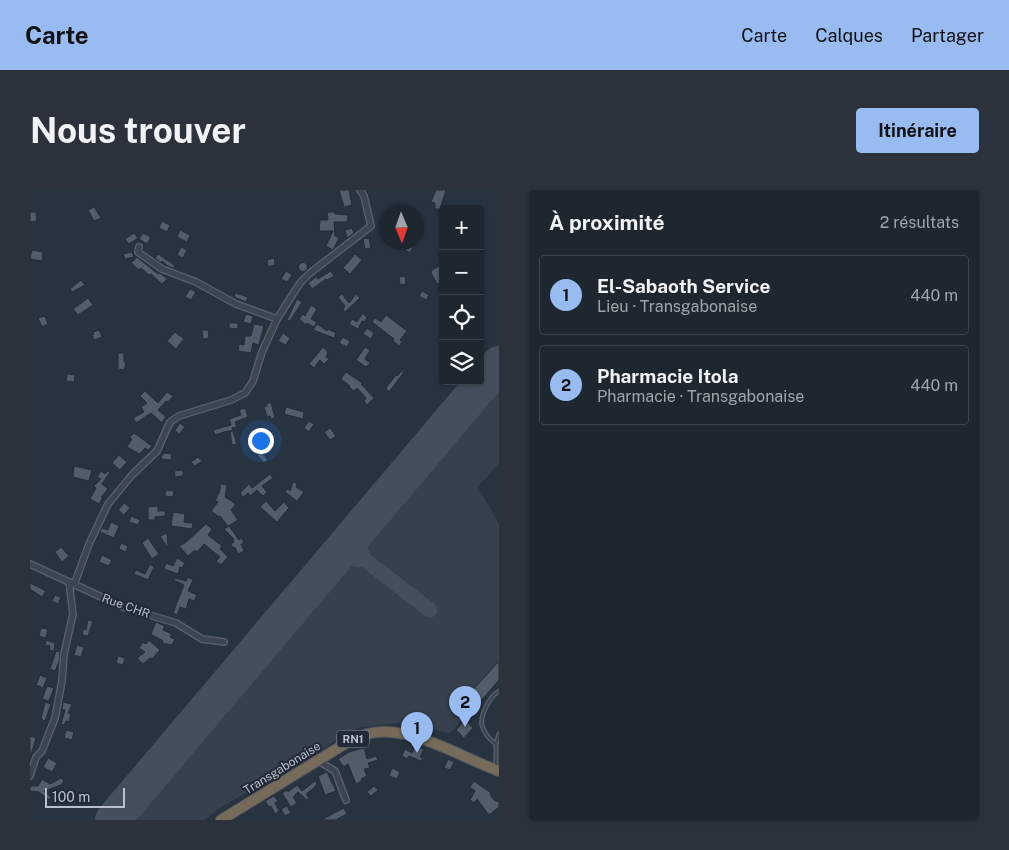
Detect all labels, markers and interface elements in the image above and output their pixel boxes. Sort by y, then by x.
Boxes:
text: Carte [25,21,89,49]
text: Carte [741,25,787,46]
text: Calques [815,25,883,46]
text: Partager [911,25,984,46]
button: Itinéraire [856,108,979,153]
text: Nous trouver [30,110,246,151]
north arrow [379,205,424,250]
map controls [439,205,484,385]
button: + [439,205,484,250]
text: À proximité [549,210,665,235]
text: 2 résultats [880,213,959,232]
button: − [439,250,484,295]
text: El-Sabaoth Service [597,275,770,297]
text: 1 [563,286,569,305]
text: 440 m [910,286,958,305]
button: locate [439,295,484,340]
text: Lieu · Transgabonaise [597,297,757,316]
button: layers [439,340,484,385]
text: Pharmacie Itola [597,365,739,387]
text: 2 [561,376,571,395]
text: 440 m [910,376,958,395]
text: Pharmacie · Transgabonaise [597,387,804,406]
your location [248,428,274,454]
street label: Rue CHR [100,591,152,621]
pin: 2 [449,686,481,727]
pin: 1 [401,712,433,753]
road number: RN1 [337,730,369,748]
street label: Transgabonaise [241,739,323,797]
scale bar [45,785,125,808]
text: 100 m [52,789,90,805]

